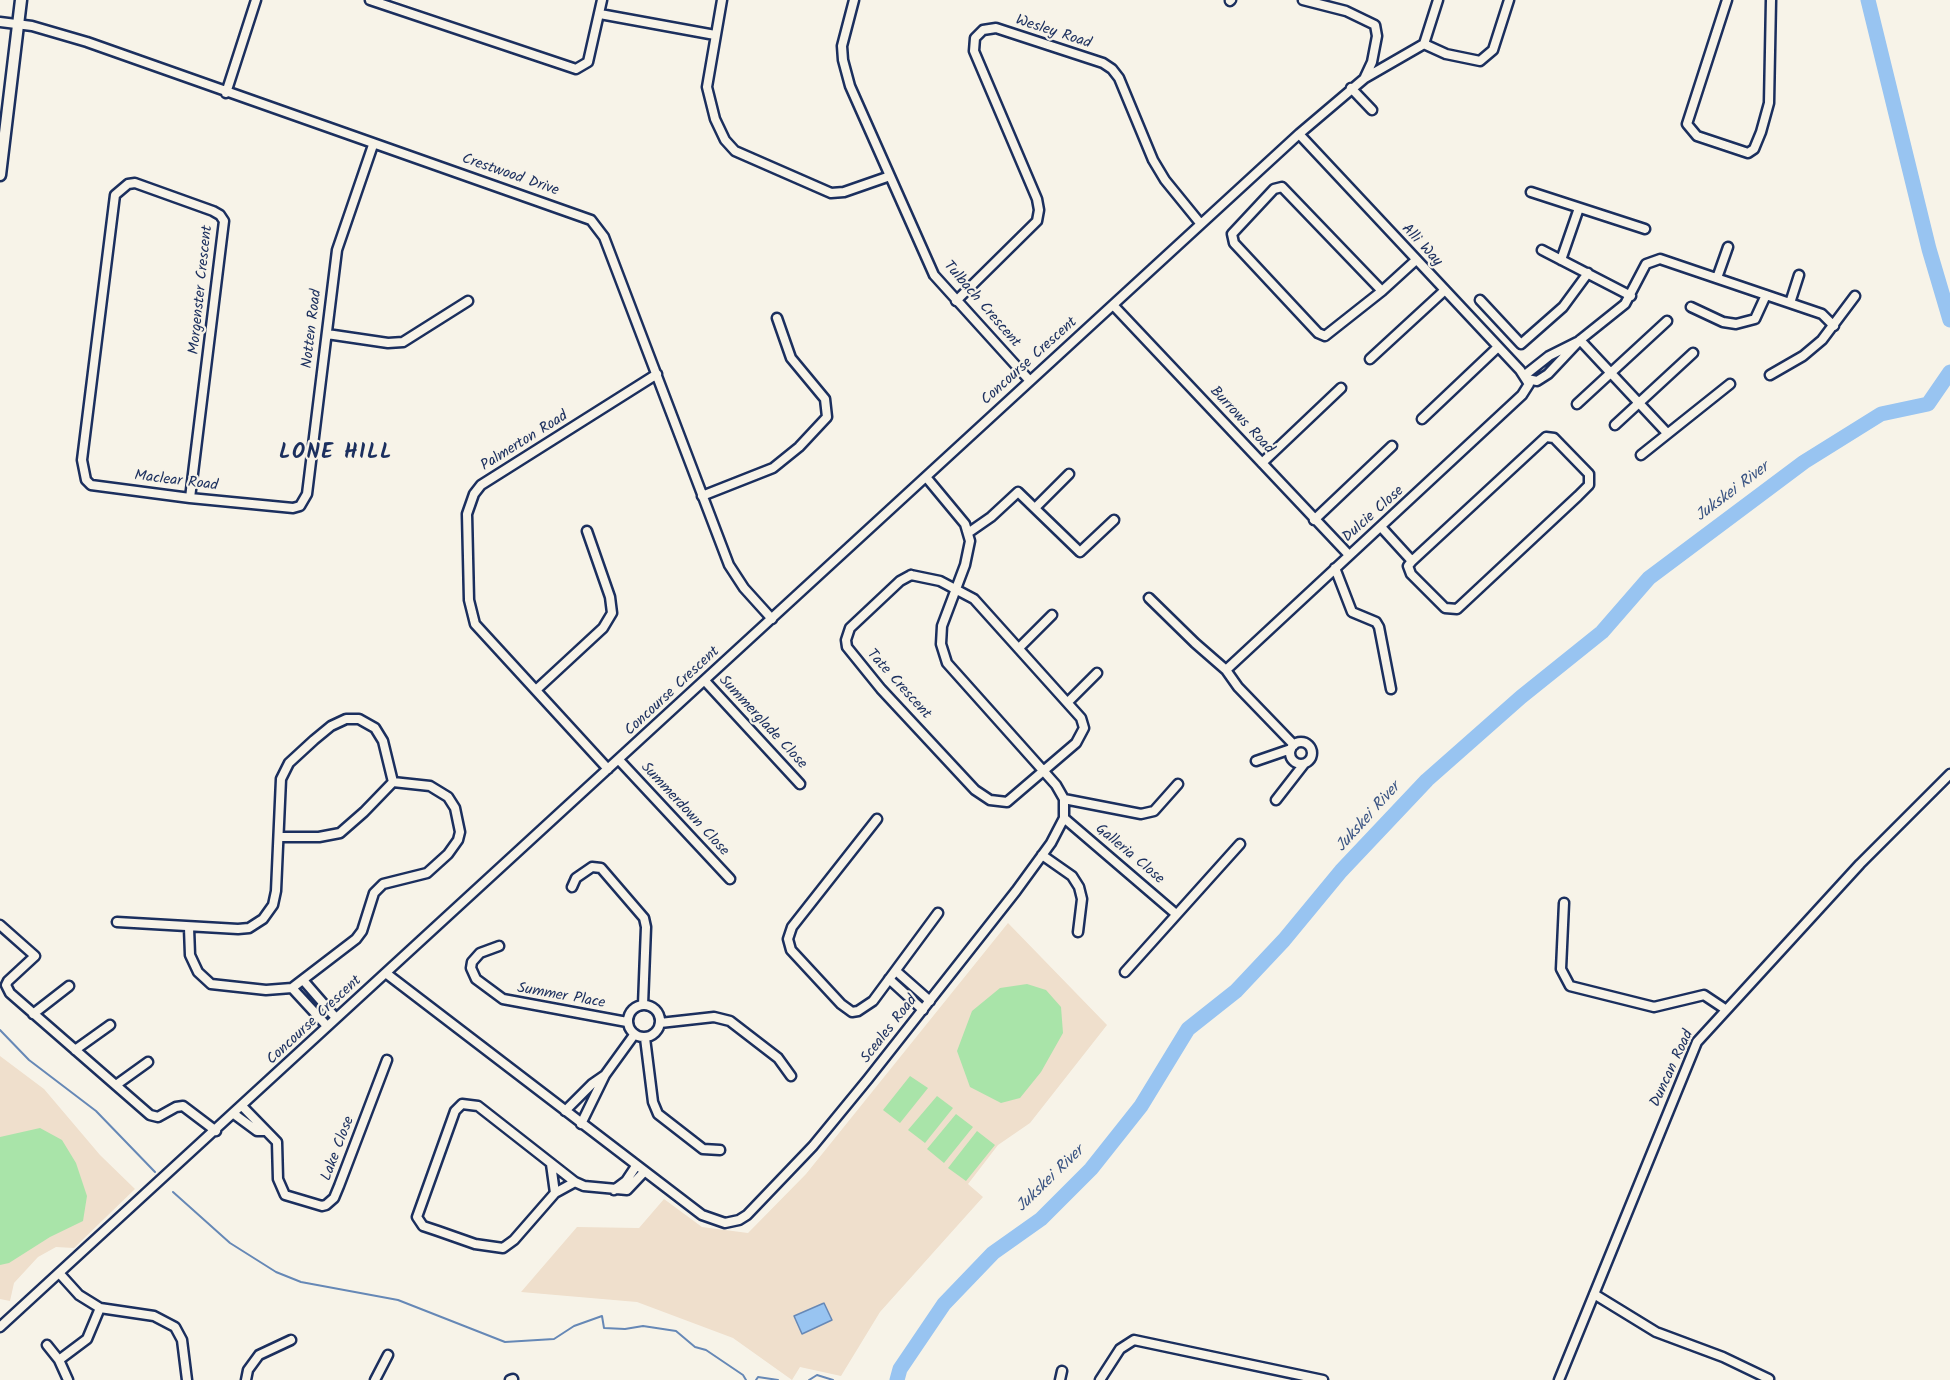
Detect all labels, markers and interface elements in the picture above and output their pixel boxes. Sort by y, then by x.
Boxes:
street label: Wesley Road [1013,12,1093,54]
street label: Crestwood Drive [459,151,561,201]
street label: Alli Way [1397,221,1445,271]
street label: Morgenster Crescent [186,225,218,355]
street label: Tulbach Crescent [938,258,1024,352]
street label: Notten Road [299,289,327,369]
street label: Concourse Crescent [978,314,1082,410]
street label: Burrows Road [1205,383,1277,459]
street label: Palmerton Road [478,408,572,476]
district label: LONE HILL [279,441,393,467]
water label: Jukskei River [1693,459,1773,527]
street label: Maclear Road [133,468,219,496]
street label: Dulcie Close [1340,483,1408,547]
street label: Concourse Crescent [622,644,724,740]
street label: Tate Crescent [862,646,934,724]
street label: Summerglade Close [714,672,810,774]
street label: Summerdown Close [636,759,732,861]
water label: Jukskei River [1333,779,1405,857]
street label: Galleria Close [1091,821,1167,889]
street label: Concourse Crescent [264,973,366,1069]
street label: Summer Place [516,980,606,1014]
street label: Sceales Road [858,992,922,1068]
street label: Duncan Road [1647,1028,1699,1110]
street label: Lake Close [318,1114,360,1184]
water label: Jukskei River [1013,1143,1089,1217]

